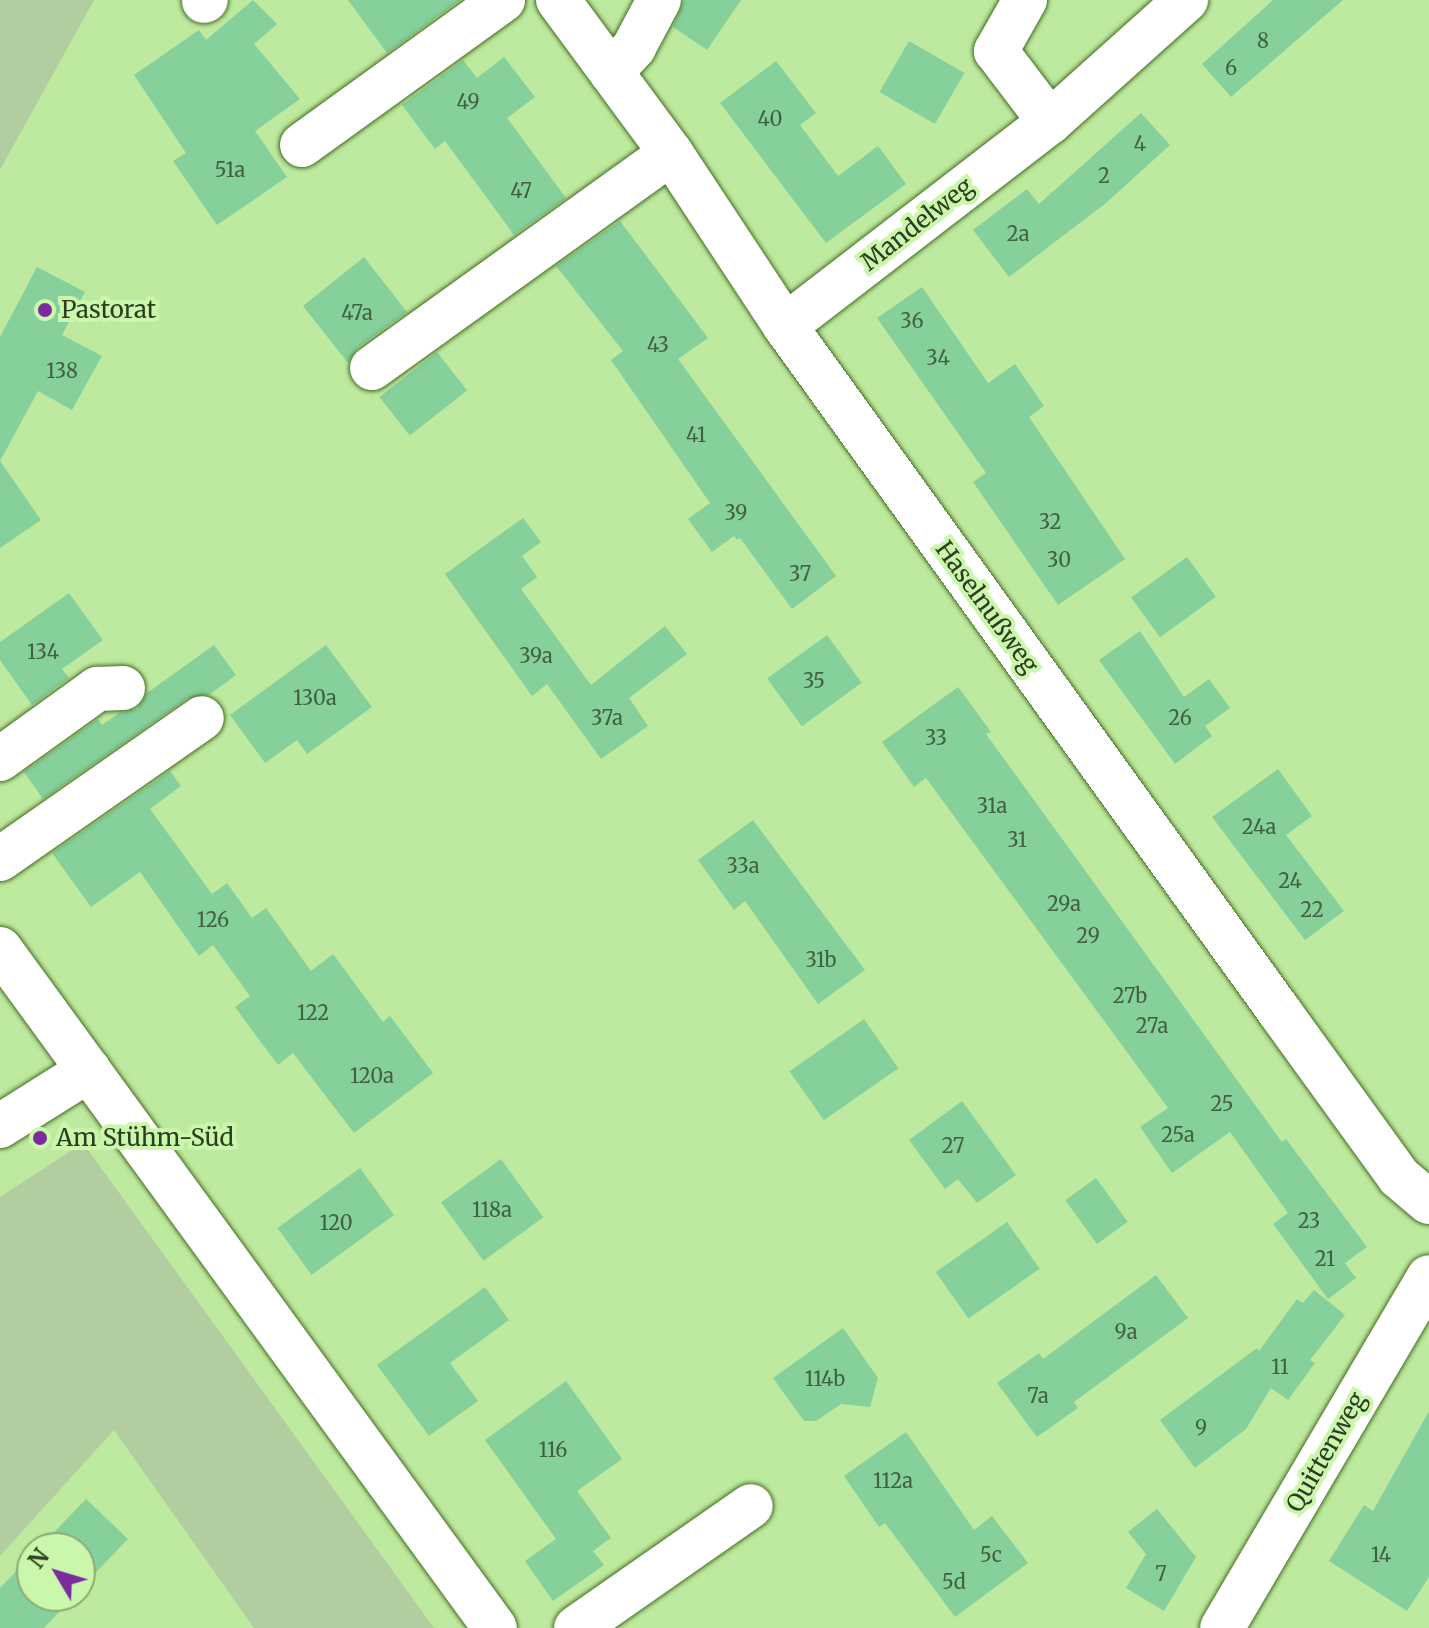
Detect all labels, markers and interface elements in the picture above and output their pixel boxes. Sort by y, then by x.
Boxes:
house number: 8 [1257,28,1269,52]
house number: 6 [1225,55,1237,79]
house number: 49 [456,89,480,113]
house number: 40 [758,106,782,130]
house number: 4 [1134,131,1146,155]
house number: 51a [215,157,245,181]
house number: 2 [1098,163,1110,187]
street label: Mandelweg [855,171,979,277]
house number: 47 [510,178,532,202]
house number: 2a [1007,221,1029,245]
place label: Pastorat [61,296,156,324]
house number: 47a [341,300,373,324]
marker: Pastorat [36,301,54,319]
house number: 36 [900,308,924,332]
house number: 43 [647,332,669,356]
house number: 34 [926,345,950,369]
house number: 138 [46,358,78,382]
house number: 41 [686,422,706,446]
house number: 39 [725,500,747,524]
house number: 32 [1039,509,1061,533]
street label: Haselnußweg [929,535,1045,679]
house number: 30 [1047,547,1071,571]
house number: 37 [789,561,811,585]
house number: 134 [27,639,59,663]
house number: 39a [519,643,553,667]
house number: 35 [803,668,825,692]
house number: 130a [293,685,337,709]
house number: 37a [591,705,623,729]
house number: 26 [1168,705,1192,729]
house number: 33 [925,725,947,749]
house number: 31a [977,793,1007,817]
house number: 24a [1242,814,1276,838]
house number: 31 [1007,827,1027,851]
house number: 33a [727,853,759,877]
house number: 24 [1278,868,1302,892]
house number: 29a [1047,891,1081,915]
house number: 22 [1300,897,1324,921]
house number: 126 [197,907,229,931]
house number: 29 [1076,923,1100,947]
house number: 31b [805,947,837,971]
house number: 27b [1113,983,1147,1007]
house number: 122 [297,1000,329,1024]
house number: 27a [1136,1013,1168,1037]
house number: 120a [350,1063,394,1087]
house number: 25 [1211,1091,1233,1115]
house number: 25a [1161,1122,1195,1146]
place label: Am Stühm-Süd [56,1124,234,1152]
marker: Am Stühm-Süd [31,1129,49,1147]
house number: 27 [942,1133,964,1157]
house number: 118a [472,1197,512,1221]
house number: 23 [1298,1208,1320,1232]
house number: 120 [319,1210,353,1234]
house number: 21 [1315,1246,1335,1270]
house number: 9a [1115,1319,1137,1343]
house number: 11 [1271,1354,1289,1378]
house number: 114b [805,1366,845,1390]
house number: 7a [1027,1383,1049,1407]
street label: Quittenweg [1280,1387,1372,1517]
house number: 9 [1195,1415,1207,1439]
house number: 116 [539,1437,567,1461]
house number: 112a [873,1468,913,1492]
north arrow [16,1532,96,1612]
house number: 5c [980,1542,1002,1566]
house number: 14 [1371,1542,1391,1566]
text: N [22,1543,55,1574]
house number: 7 [1155,1561,1167,1585]
house number: 5d [942,1569,966,1593]

